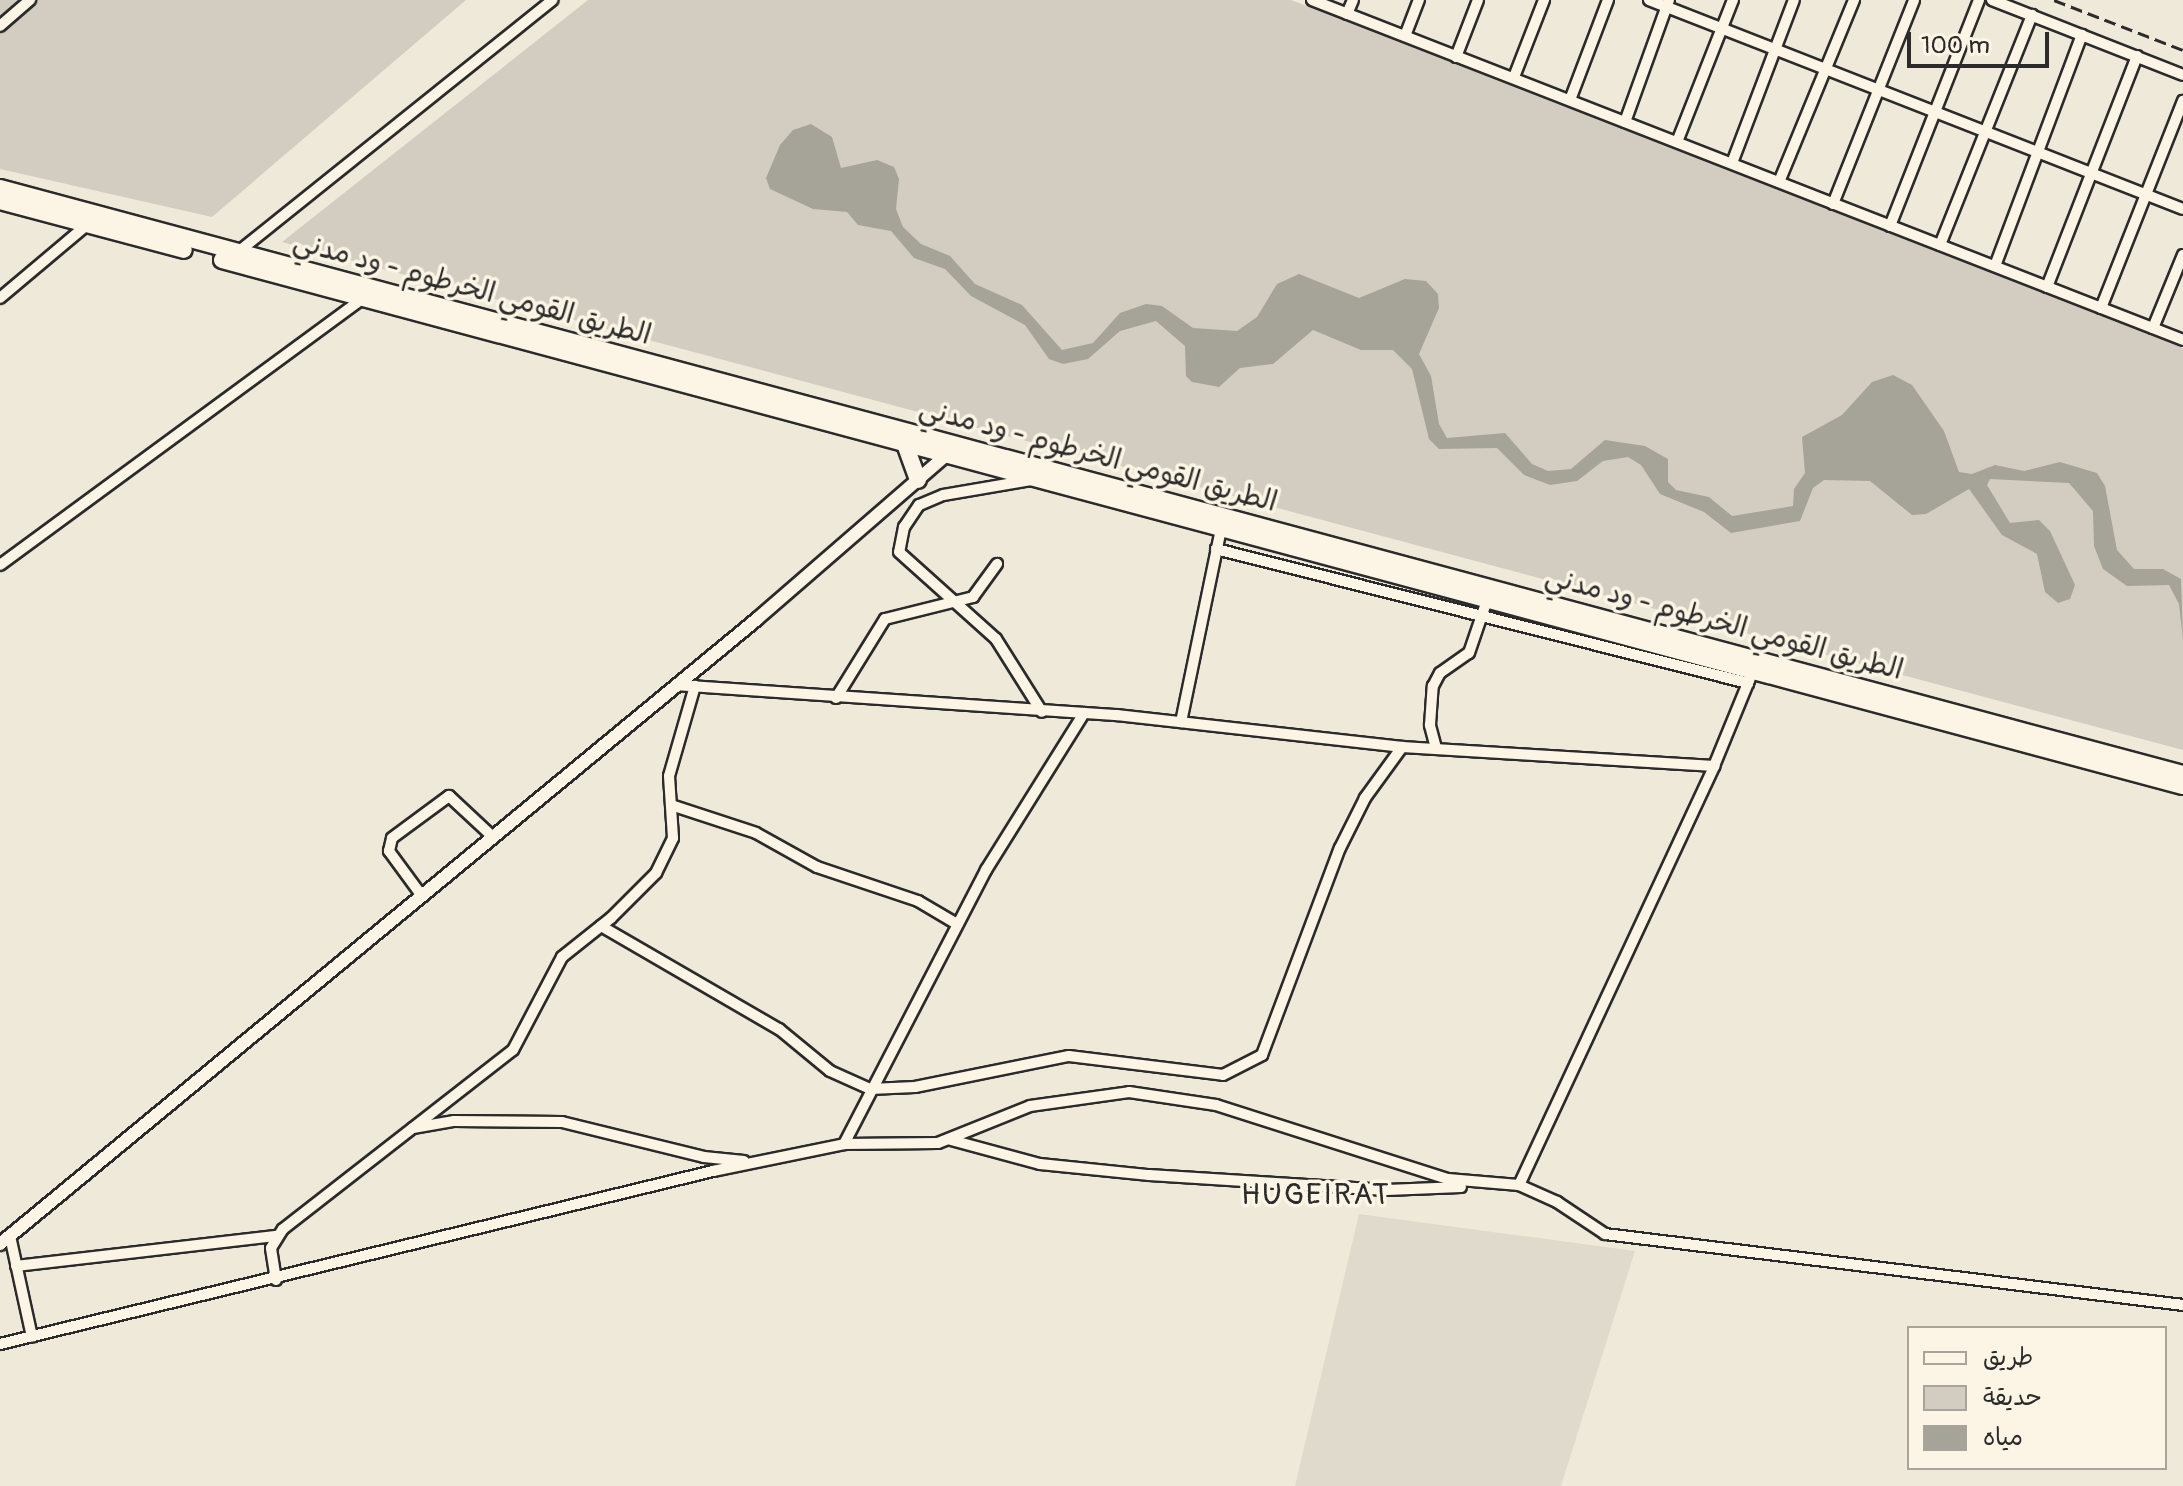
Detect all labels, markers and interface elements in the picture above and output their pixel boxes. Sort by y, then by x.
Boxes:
scale bar [1911,16,2053,66]
text: 100 m [1921,31,1990,60]
street label: الطريق القومي الخرطوم - ود مدني [289,225,655,353]
street label: الطريق القومي الخرطوم - ود مدني [915,392,1281,520]
street label: الطريق القومي الخرطوم - ود مدني [1541,560,1907,688]
district label: HUGEIRAT [1241,1177,1391,1213]
legend [1907,1326,2167,1470]
text: طريق [1983,1343,2033,1372]
text: حديقة [1983,1383,2042,1412]
text: مياه [1983,1423,2023,1452]

